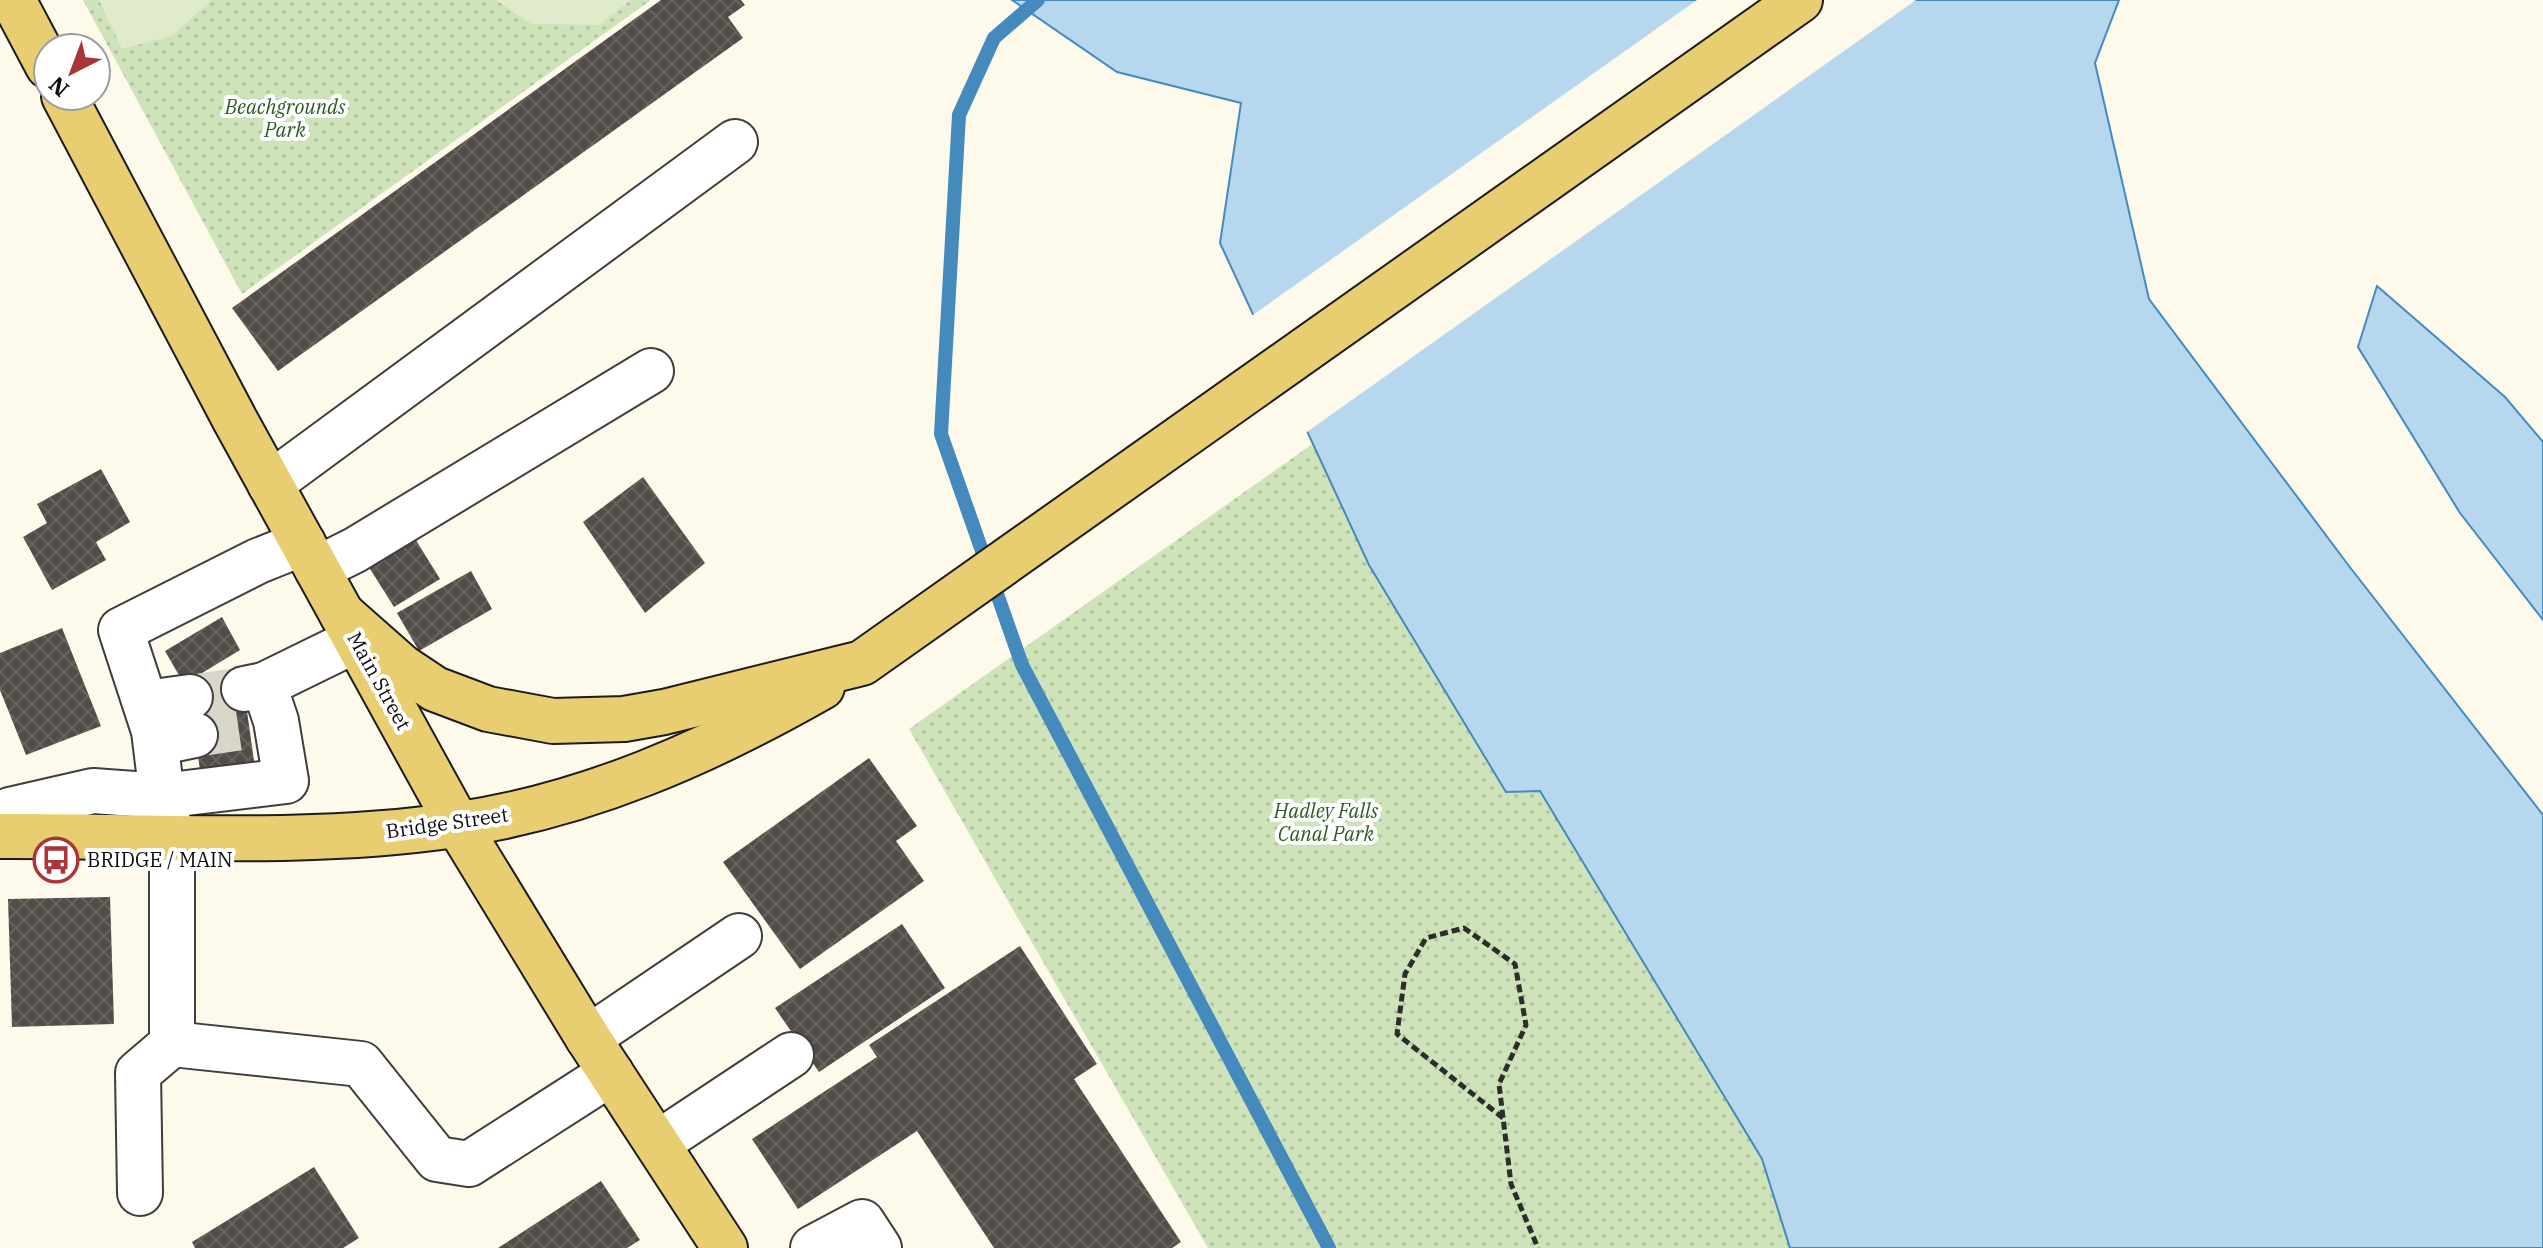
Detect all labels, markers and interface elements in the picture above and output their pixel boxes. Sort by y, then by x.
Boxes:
north arrow [32,32,112,112]
text: N [42,71,74,104]
park label: Beachgrounds Park [224,93,346,143]
street label: Main Street [341,627,417,735]
park label: Hadley Falls Canal Park [1273,797,1379,847]
street label: Bridge Street [384,801,510,844]
bus stop icon: BRIDGE / MAIN [32,836,80,884]
place label: BRIDGE / MAIN [87,846,233,873]

